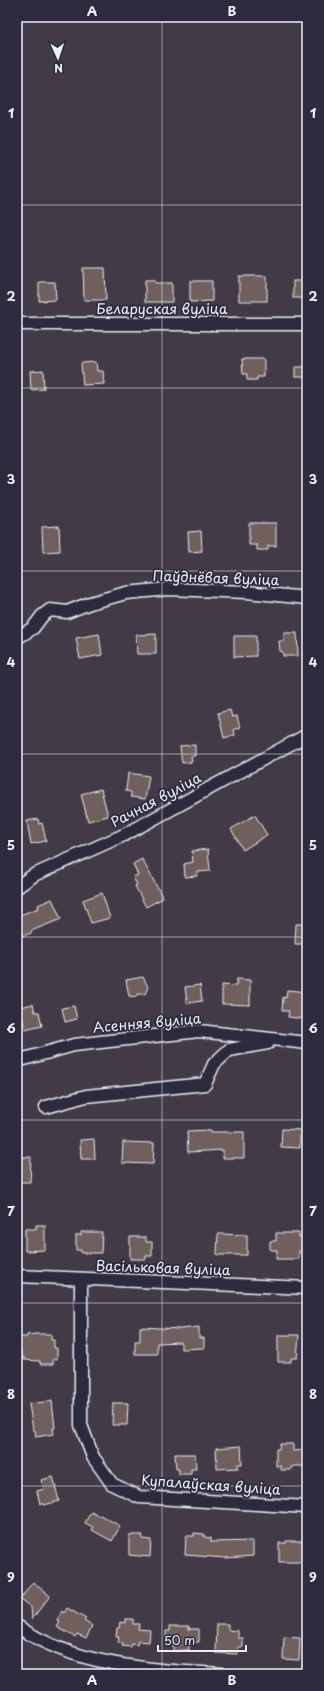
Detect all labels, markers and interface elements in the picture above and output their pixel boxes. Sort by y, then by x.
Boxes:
text: A [87,1,97,20]
text: B [228,1,237,20]
north arrow [38,38,78,78]
text: N [53,60,63,77]
text: 1 [8,103,14,122]
text: 1 [310,103,316,122]
text: 2 [6,286,16,305]
text: 2 [308,286,318,305]
street label: Беларуская вуліца [97,298,228,319]
text: 3 [7,469,16,488]
text: 3 [309,469,318,488]
street label: Паўднёвая вуліца [152,565,280,590]
text: 4 [7,652,16,671]
text: 4 [309,652,318,671]
street label: Рачная вуліца [107,767,205,832]
text: 5 [7,835,15,854]
text: 5 [309,835,317,854]
street label: Асенняя вуліца [92,1007,202,1038]
text: 6 [6,1018,16,1037]
text: 6 [308,1018,318,1037]
text: 7 [7,1201,15,1220]
text: 7 [309,1201,317,1220]
street label: Васільковая вуліца [95,1255,231,1280]
text: 8 [7,1384,15,1403]
text: 8 [309,1384,317,1403]
street label: Купалаўская вуліца [141,1469,282,1500]
text: 9 [7,1567,15,1586]
text: 9 [309,1567,317,1586]
scale bar [158,1627,246,1653]
text: 50 m [164,1631,195,1649]
text: A [87,1670,97,1689]
text: B [228,1670,237,1689]

